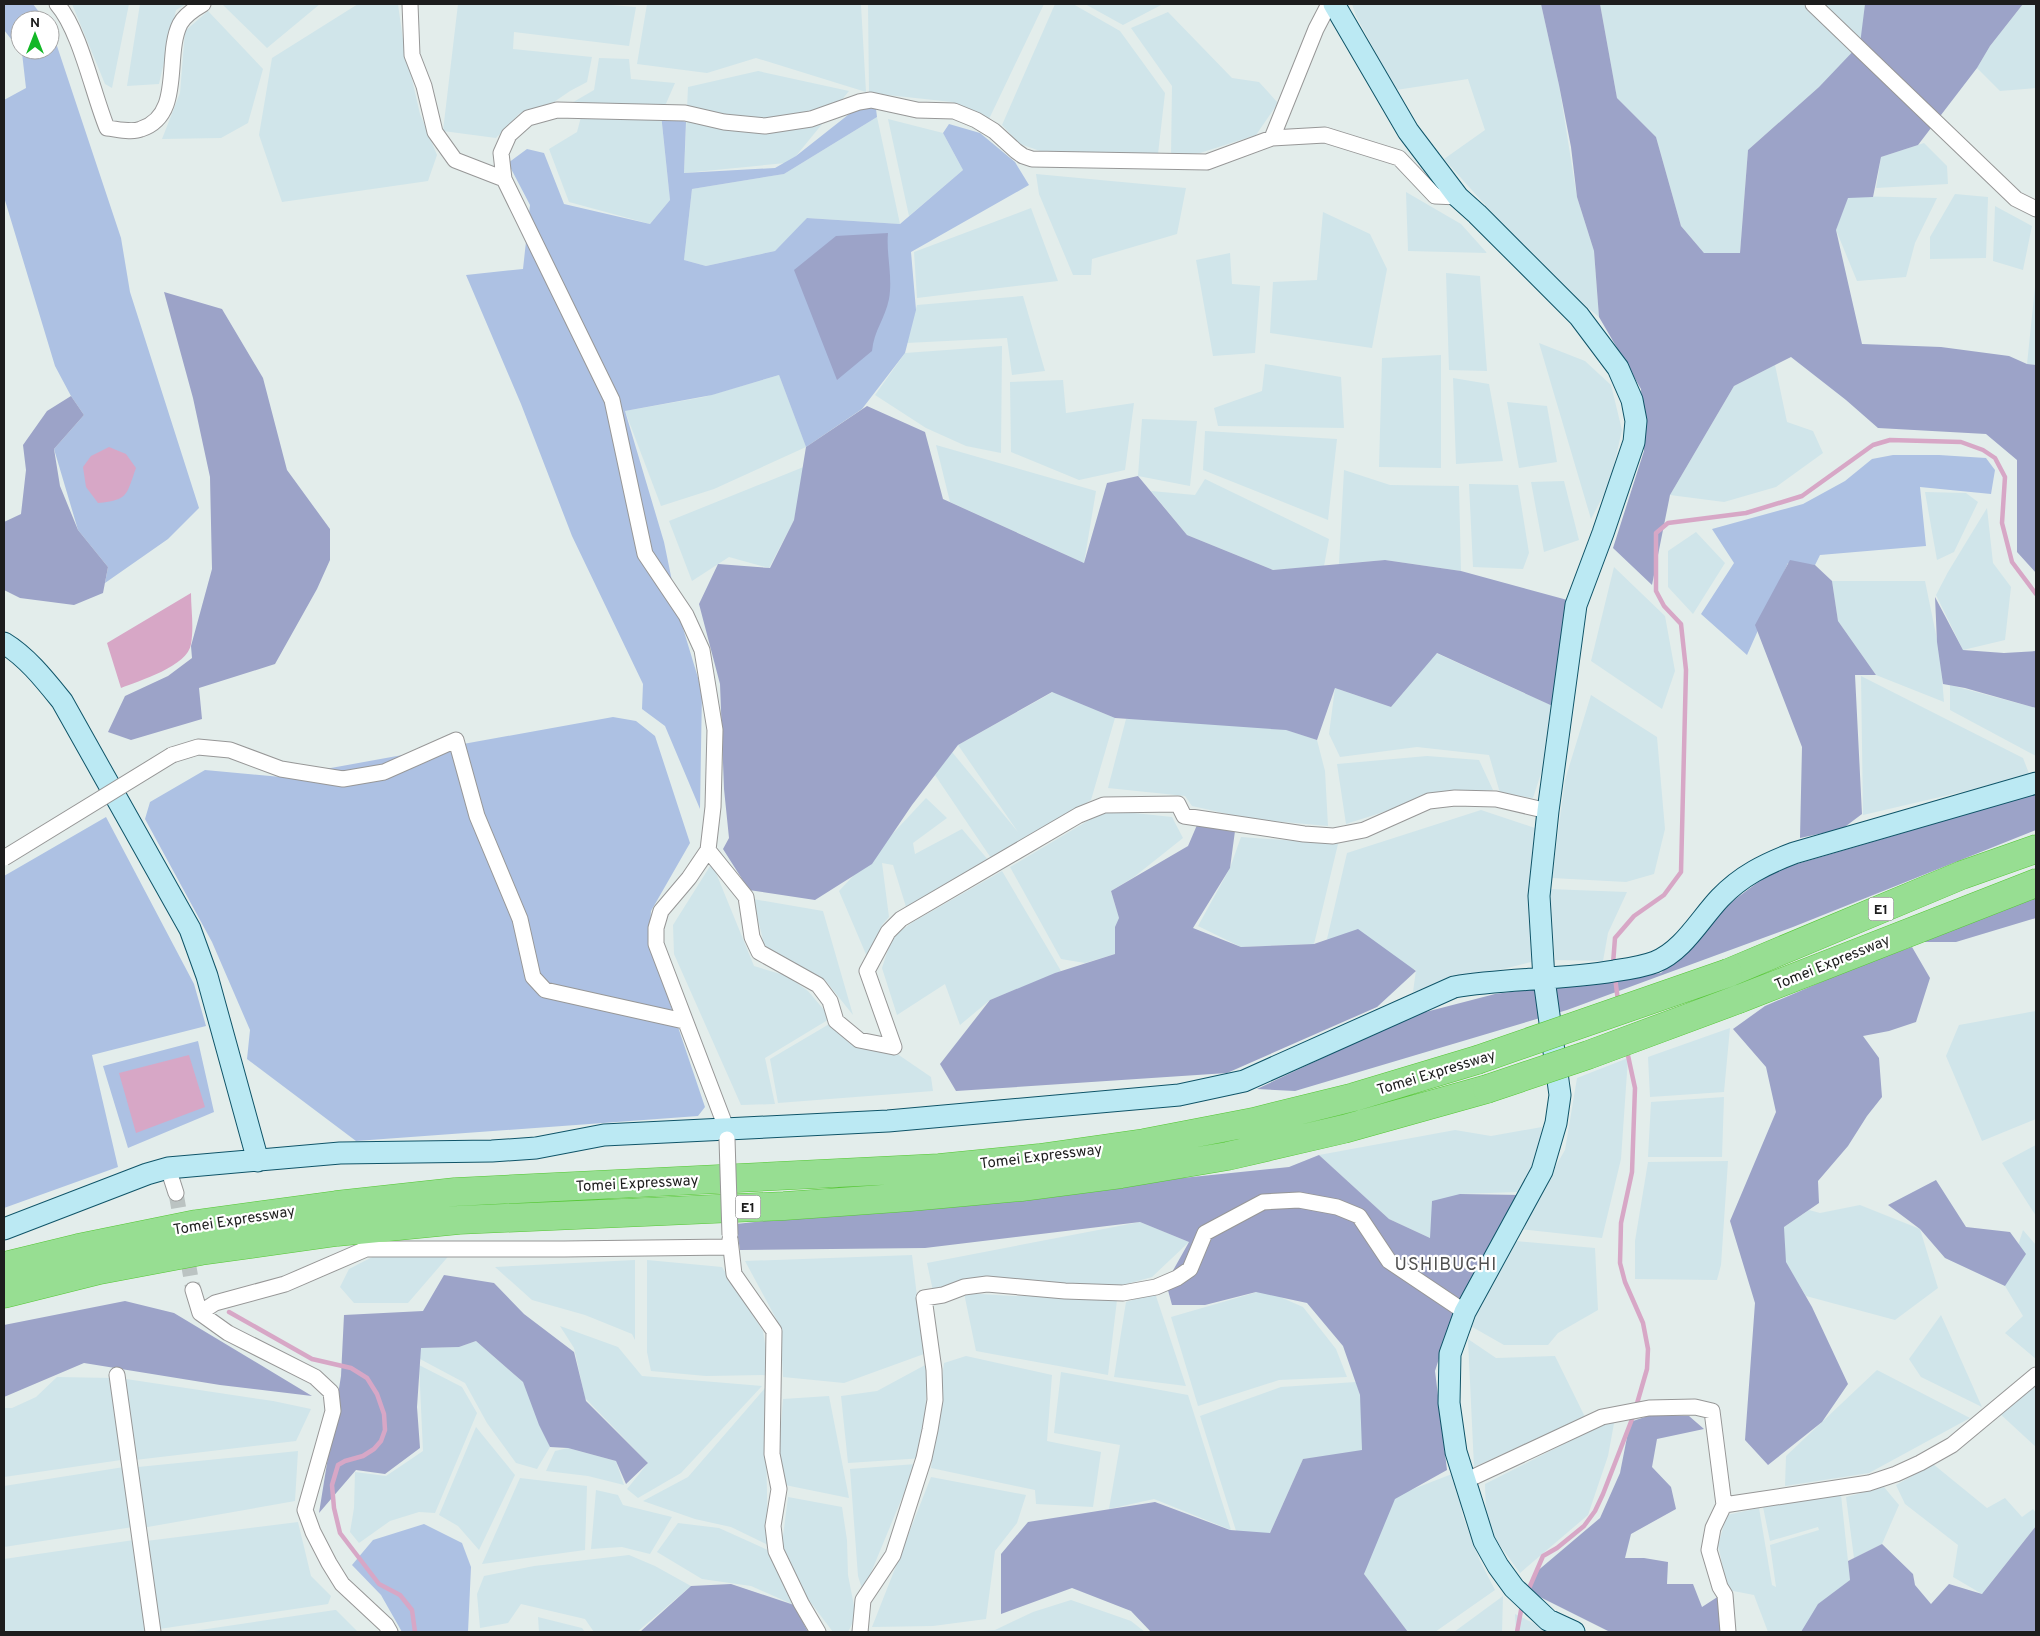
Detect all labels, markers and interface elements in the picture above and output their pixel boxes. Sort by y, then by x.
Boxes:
north arrow [10,10,60,60]
text: N [30,15,40,32]
road number: E1 [1868,898,1894,921]
street label: Tomei Expressway [1772,932,1893,995]
street label: Tomei Expressway [1375,1046,1498,1100]
street label: Tomei Expressway [979,1141,1103,1174]
street label: Tomei Expressway [575,1172,699,1197]
road number: E1 [736,1196,760,1218]
street label: Tomei Expressway [172,1202,296,1240]
district label: USHIBUCHI [1395,1254,1497,1277]

